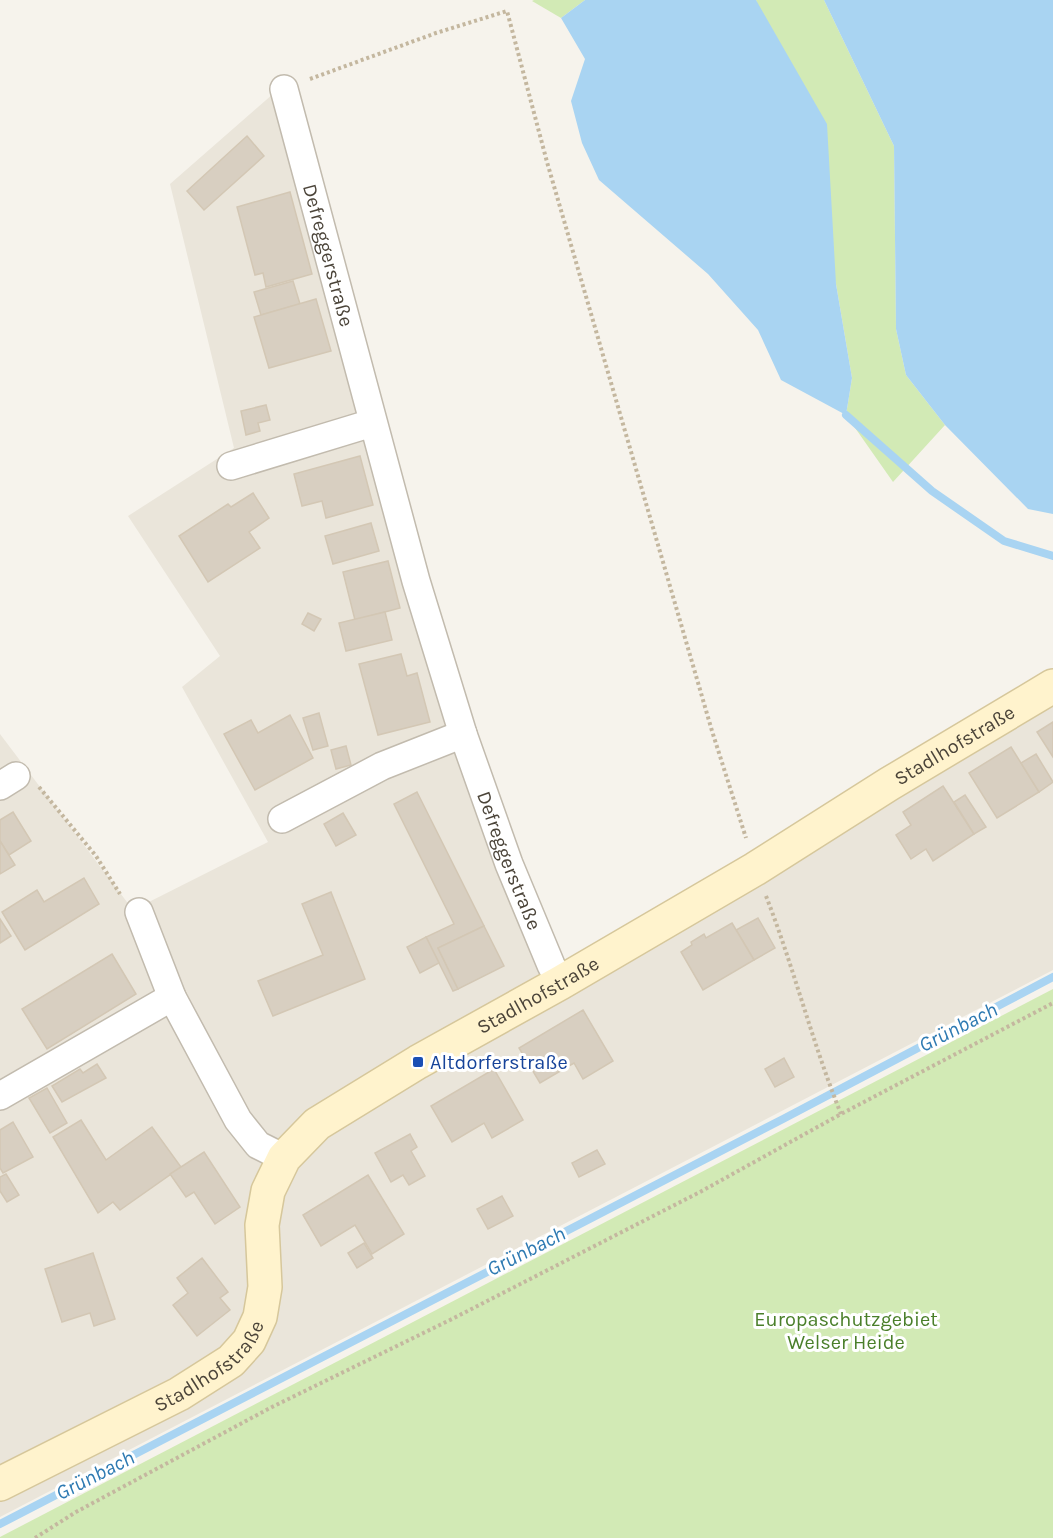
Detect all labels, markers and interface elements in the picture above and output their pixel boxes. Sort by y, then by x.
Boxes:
street label: Defreggerstraße [298,181,359,329]
street label: Stadlhofstraße [890,700,1019,790]
street label: Defreggerstraße [473,788,547,933]
street label: Stadlhofstraße [473,951,603,1039]
water label: Grünbach [915,997,1001,1057]
place label: Altdorferstraße [430,1051,568,1074]
marker: Altdorferstraße [411,1055,425,1069]
water label: Grünbach [483,1221,569,1281]
park label: Europaschutzgebiet Welser Heide [754,1308,938,1354]
street label: Stadlhofstraße [150,1317,268,1416]
water label: Grünbach [52,1445,138,1505]

